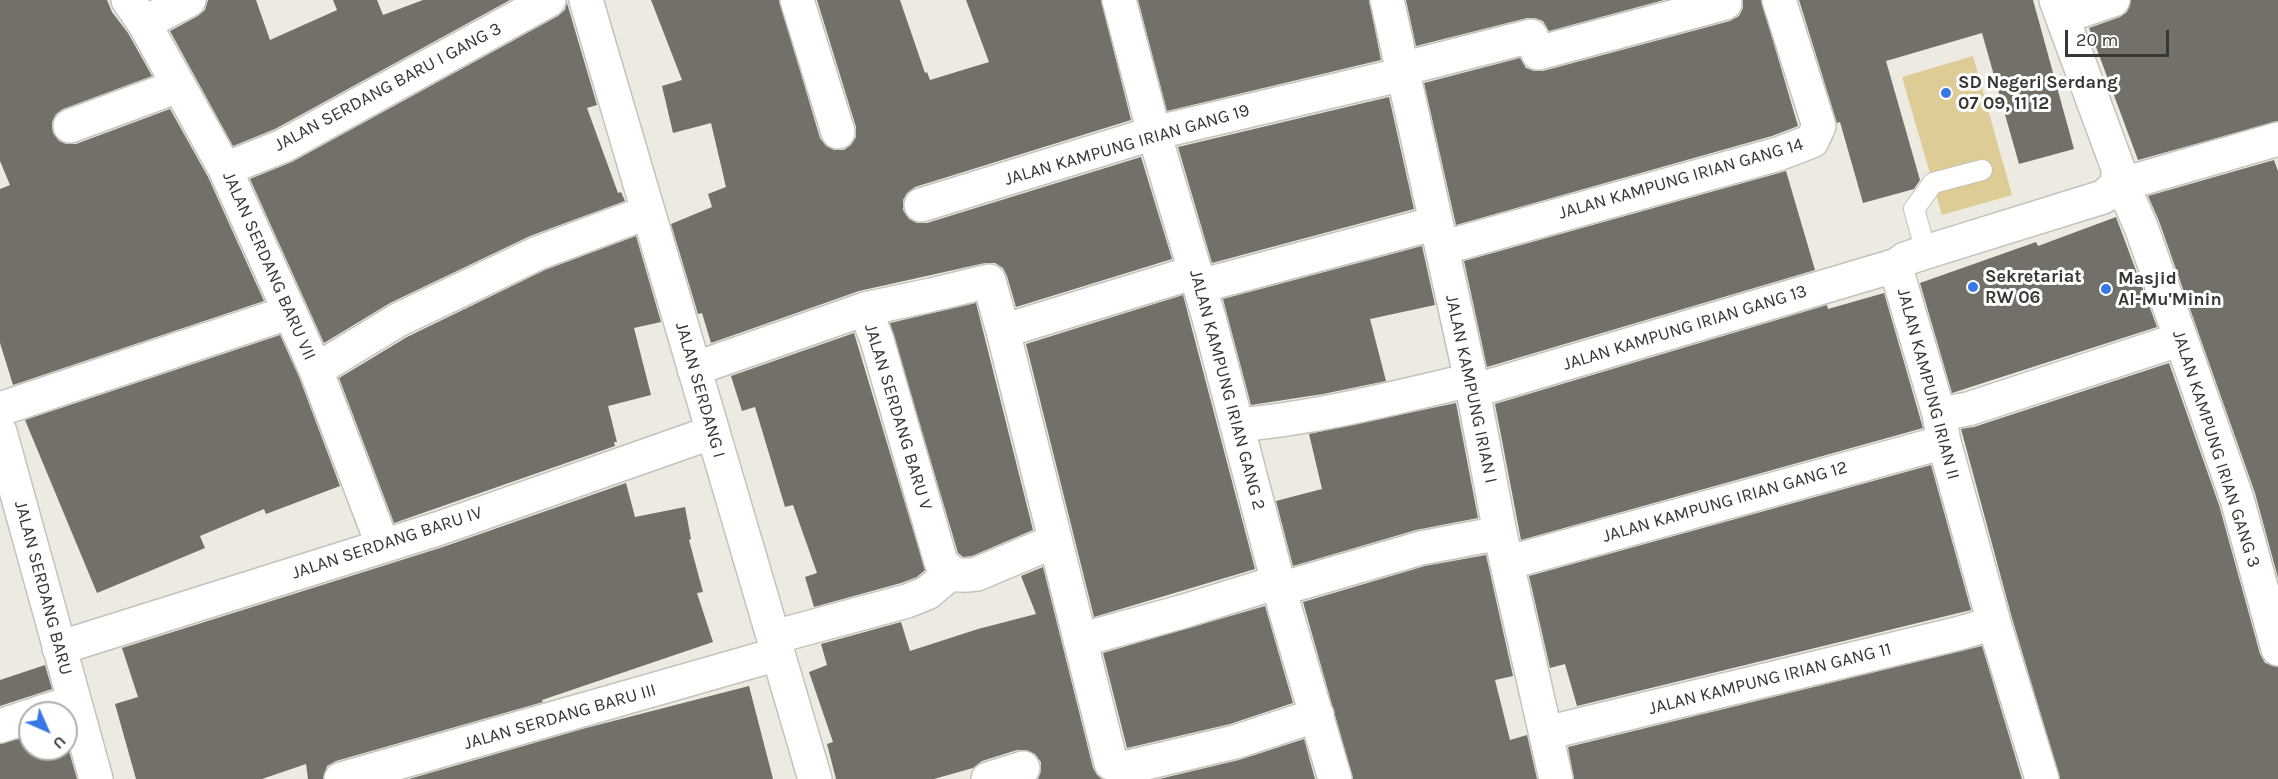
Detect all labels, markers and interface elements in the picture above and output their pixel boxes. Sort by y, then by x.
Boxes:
street label: JALAN SERDANG BARU I GANG 3 [271,18,505,156]
scale bar [2068,18,2172,56]
text: 20 m [2076,29,2118,51]
place label: SD Negeri Serdang 07 09, 11 12 [1958,72,2118,115]
marker: SD Negeri Serdang 07 09, 11 12 [1939,86,1953,100]
street label: JALAN KAMPUNG IRIAN GANG 19 [1002,100,1252,190]
street label: JALAN KAMPUNG IRIAN GANG 14 [1556,134,1806,224]
street label: JALAN SERDANG BARU VII [218,168,320,364]
place label: Sekretariat RW 06 [1985,266,2081,308]
street label: JALAN KAMPUNG IRIAN GANG 2 [1184,267,1270,513]
place label: Masjid Al-Mu'Minin [2118,268,2222,310]
marker: Sekretariat RW 06 [1966,280,1980,294]
street label: JALAN KAMPUNG IRIAN GANG 13 [1560,281,1810,375]
marker: Masjid Al-Mu'Minin [2099,282,2113,296]
street label: JALAN KAMPUNG IRIAN II [1892,286,1964,482]
street label: JALAN KAMPUNG IRIAN I [1440,293,1502,485]
street label: JALAN SERDANG I [670,320,730,460]
street label: JALAN SERDANG BARU V [859,321,937,513]
street label: JALAN KAMPUNG IRIAN GANG 3 [2167,328,2265,570]
street label: JALAN KAMPUNG IRIAN GANG 12 [1600,457,1850,547]
street label: JALAN SERDANG BARU [9,498,77,678]
street label: JALAN SERDANG BARU IV [289,502,485,584]
street label: JALAN KAMPUNG IRIAN GANG 11 [1646,638,1894,720]
street label: JALAN SERDANG BARU III [461,679,659,755]
north arrow [18,701,78,761]
text: U [49,732,70,753]

